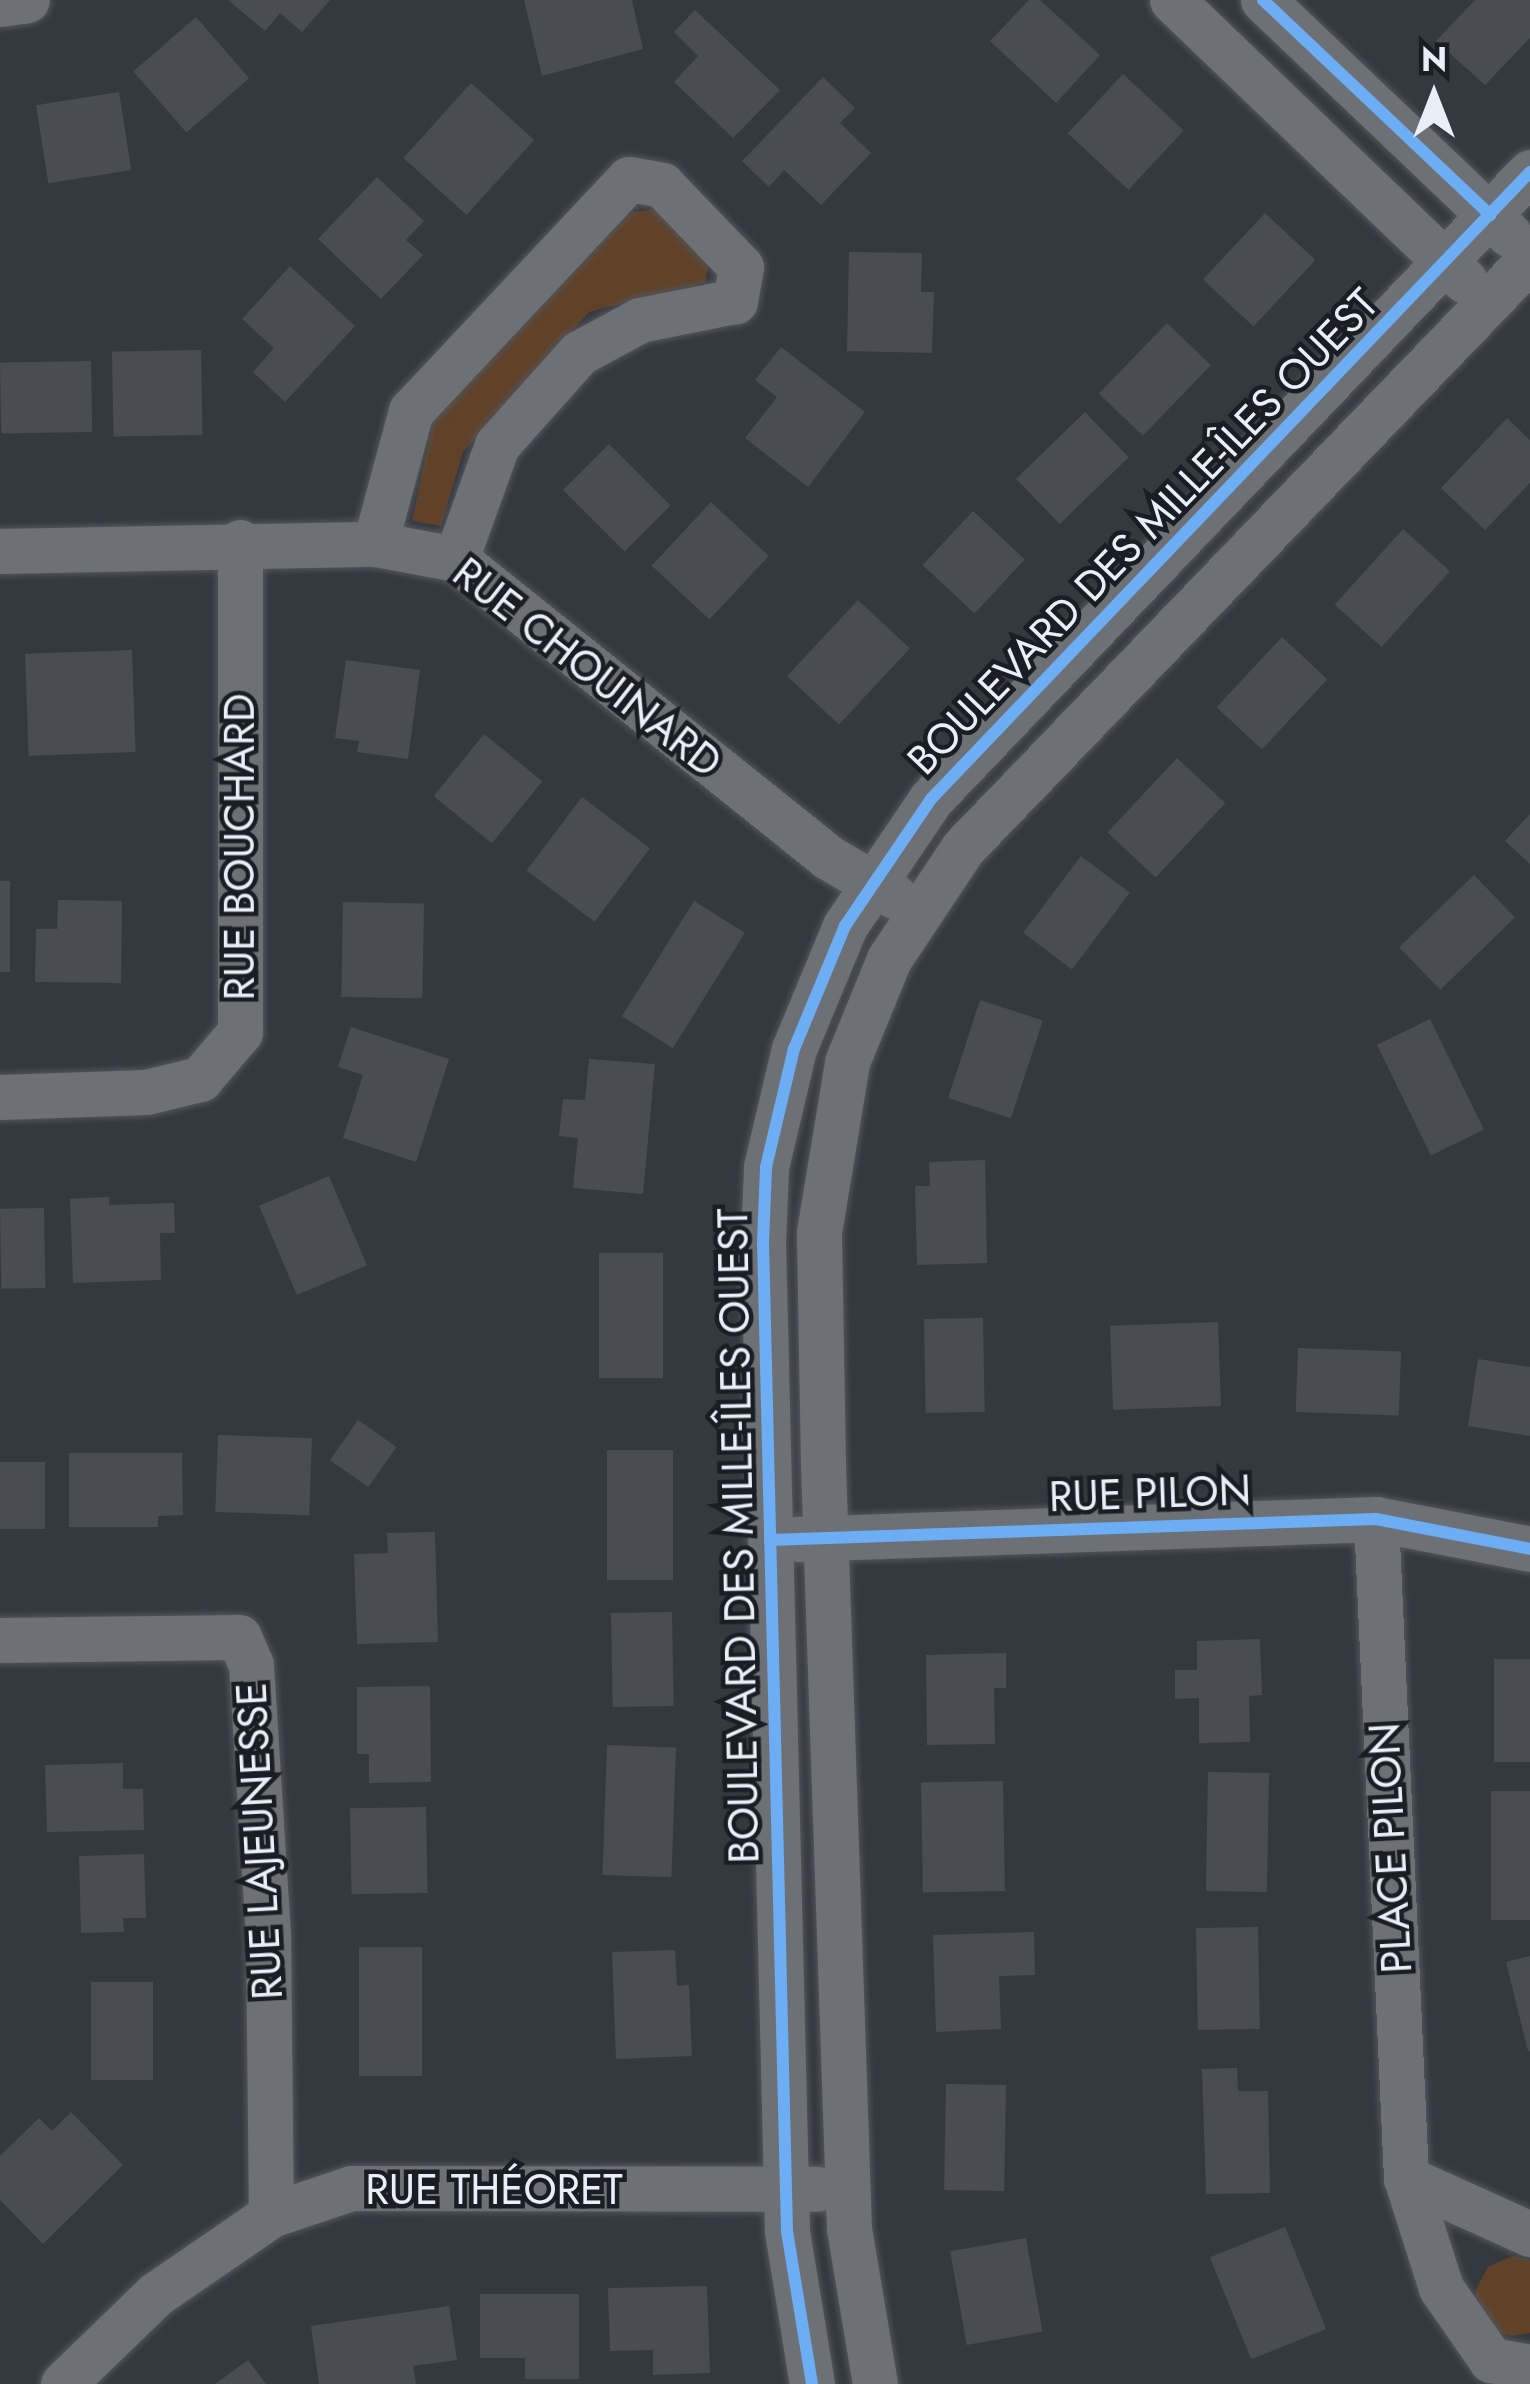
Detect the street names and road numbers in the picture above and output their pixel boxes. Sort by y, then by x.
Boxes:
street label: BOULEVARD DES MILLE-ÎLES OUEST [897,279,1389,785]
street label: RUE CHOUINARD [443,548,731,788]
street label: RUE BOUCHARD [215,693,265,1001]
street label: BOULEVARD DES MILLE-ÎLES OUEST [708,1208,770,1864]
street label: RUE PILON [1048,1465,1252,1523]
street label: RUE LAJEUNESSE [227,1681,293,2001]
street label: PLACE PILON [1359,1721,1423,1975]
street label: RUE THÉORET [365,2165,623,2215]

